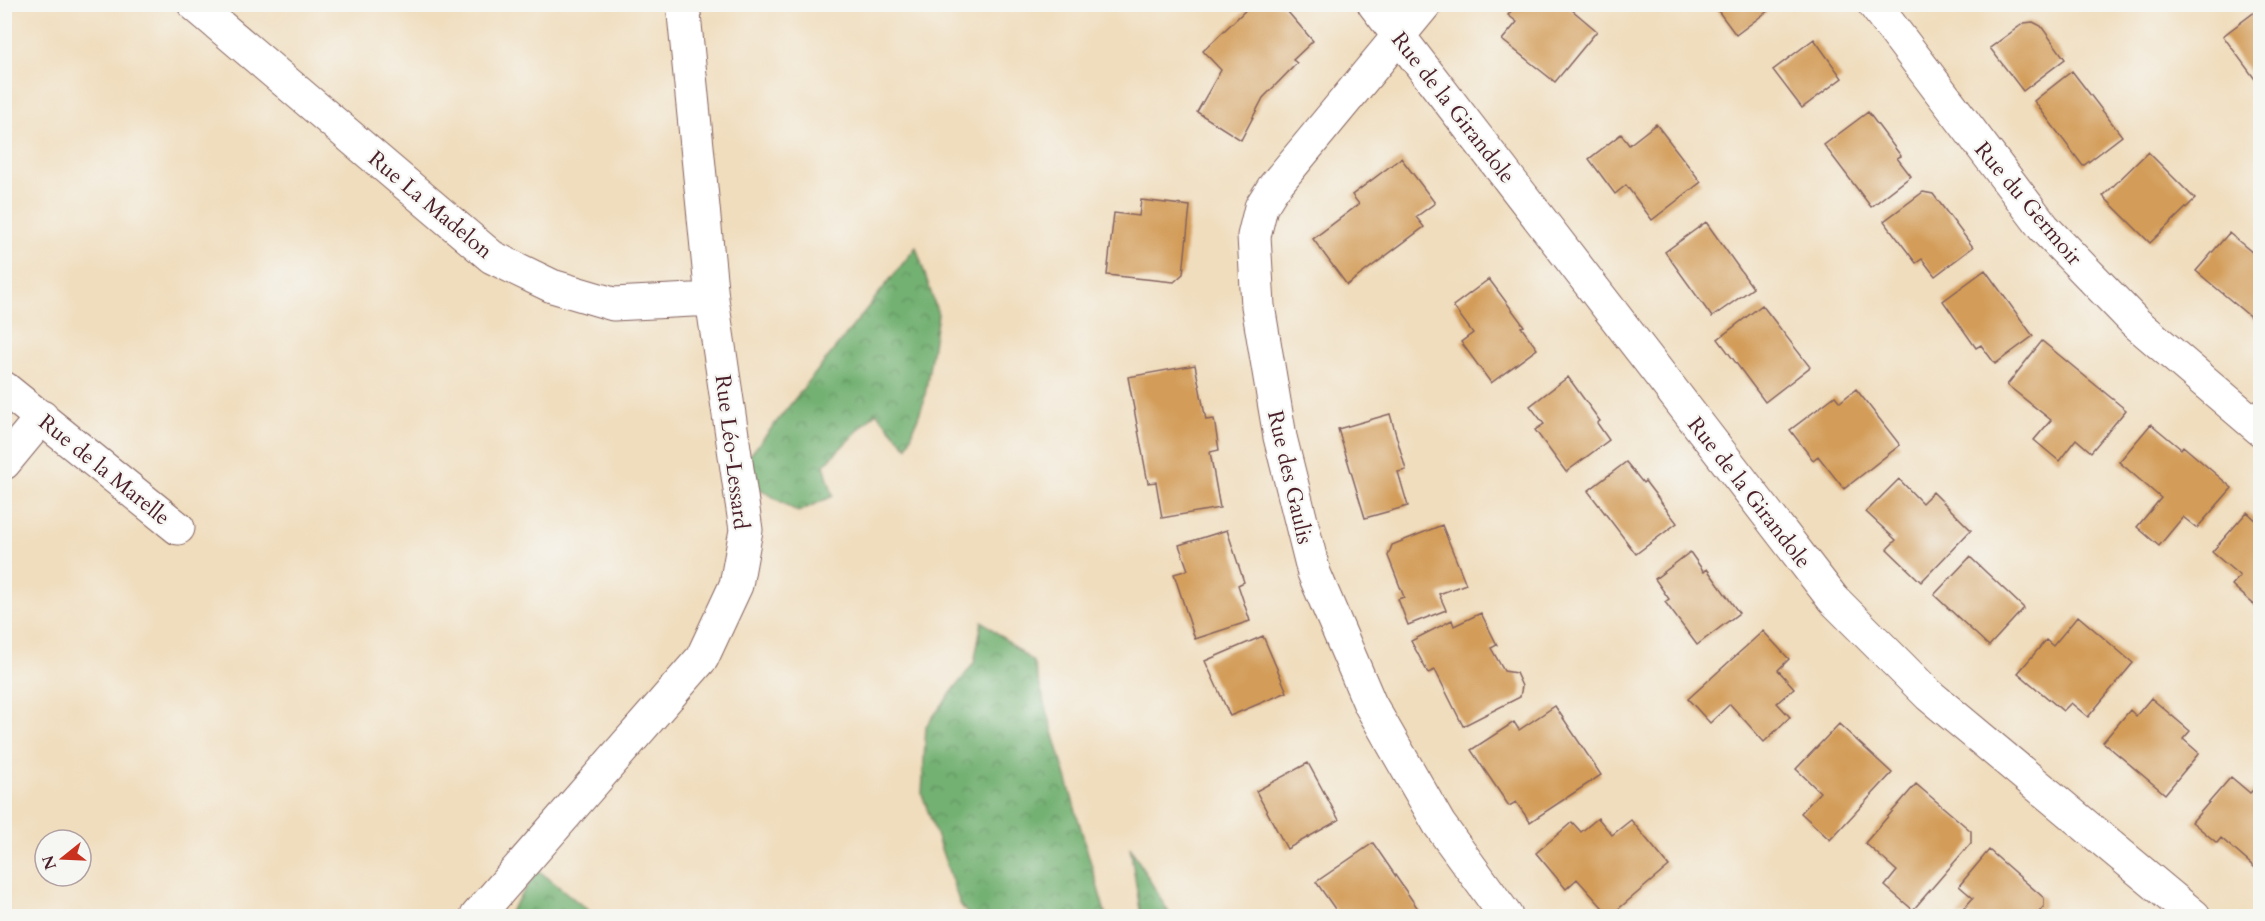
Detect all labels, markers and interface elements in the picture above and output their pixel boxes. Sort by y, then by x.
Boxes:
street label: Rue de la Girandole [1385,26,1522,190]
street label: Rue du Germoir [1968,135,2090,273]
street label: Rue La Madelon [362,144,499,266]
street label: Rue Léo-Lessard [708,373,756,531]
street label: Rue de la Marelle [32,407,176,532]
street label: Rue des Gaulis [1260,407,1320,547]
street label: Rue de la Girandole [1681,411,1818,575]
north arrow [33,828,93,888]
text: N [37,852,62,872]

